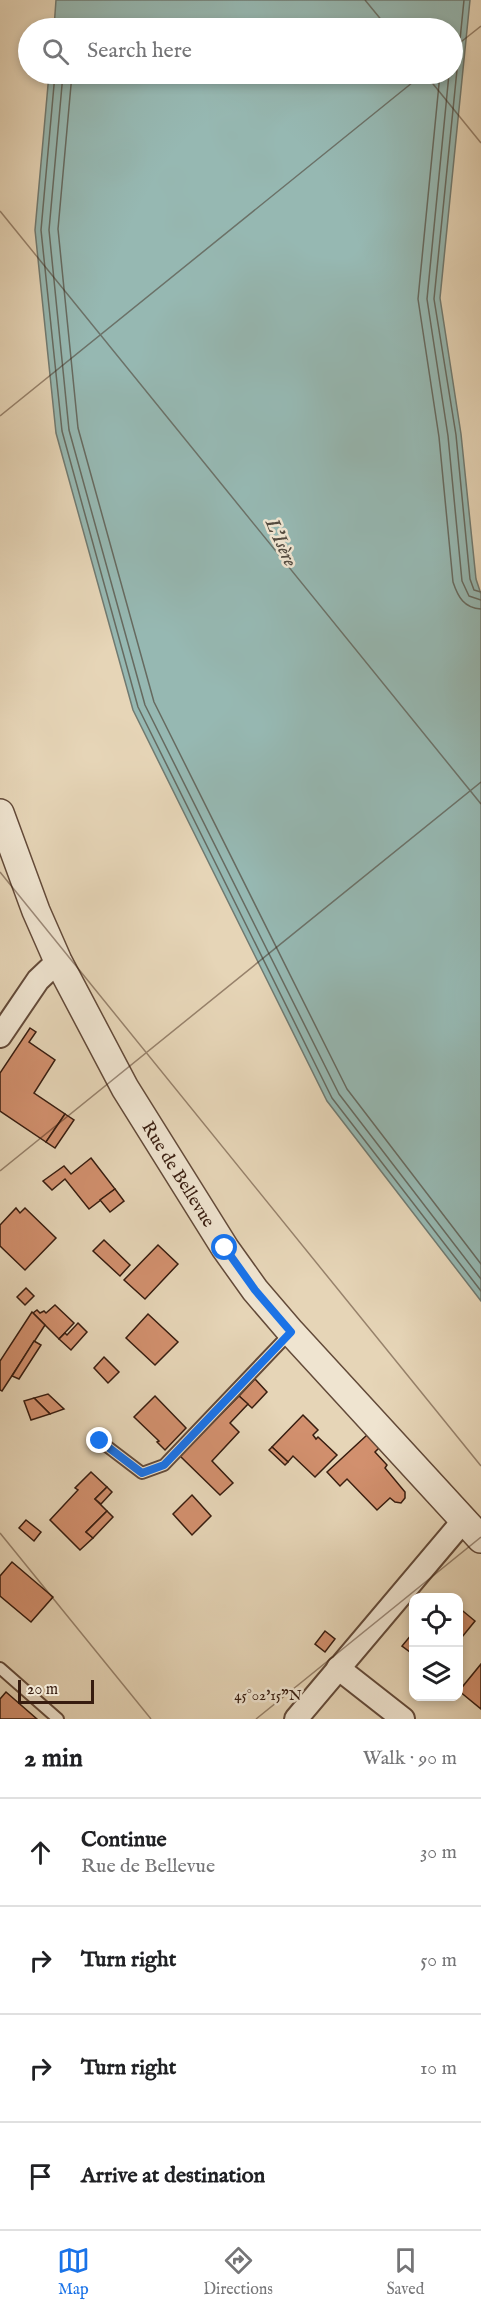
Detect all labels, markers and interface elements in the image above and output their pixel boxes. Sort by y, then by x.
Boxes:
search box [18,18,463,84]
icon: search [39,35,72,68]
text: Search here [87,37,192,65]
water label: L'Isère [259,514,302,571]
street label: Rue de Bellevue [136,1117,219,1232]
route start [211,1234,237,1260]
route end [86,1427,112,1453]
map controls [409,1593,463,1701]
button: locate [409,1593,463,1647]
button: layers [409,1647,463,1701]
scale bar [18,1677,94,1704]
text: 20 m [27,1680,58,1700]
text: 45°02'15"N [234,1686,302,1705]
text: 2 min [24,1742,83,1775]
text: Walk · 90 m [363,1746,457,1771]
text: Continue [81,1826,167,1854]
icon: ahead [24,1836,57,1869]
text: 30 m [420,1840,457,1865]
text: Rue de Bellevue [81,1854,215,1879]
icon: right [24,1944,57,1977]
text: Turn right [81,1946,176,1974]
text: 50 m [420,1948,457,1973]
icon: right [24,2052,57,2085]
text: Turn right [81,2054,176,2082]
text: 10 m [420,2056,457,2081]
icon: arrive [24,2160,57,2193]
text: Arrive at destination [81,2162,265,2190]
tab: Map [57,2244,90,2300]
tab: Directions [203,2244,273,2300]
tab: Saved [386,2244,424,2300]

